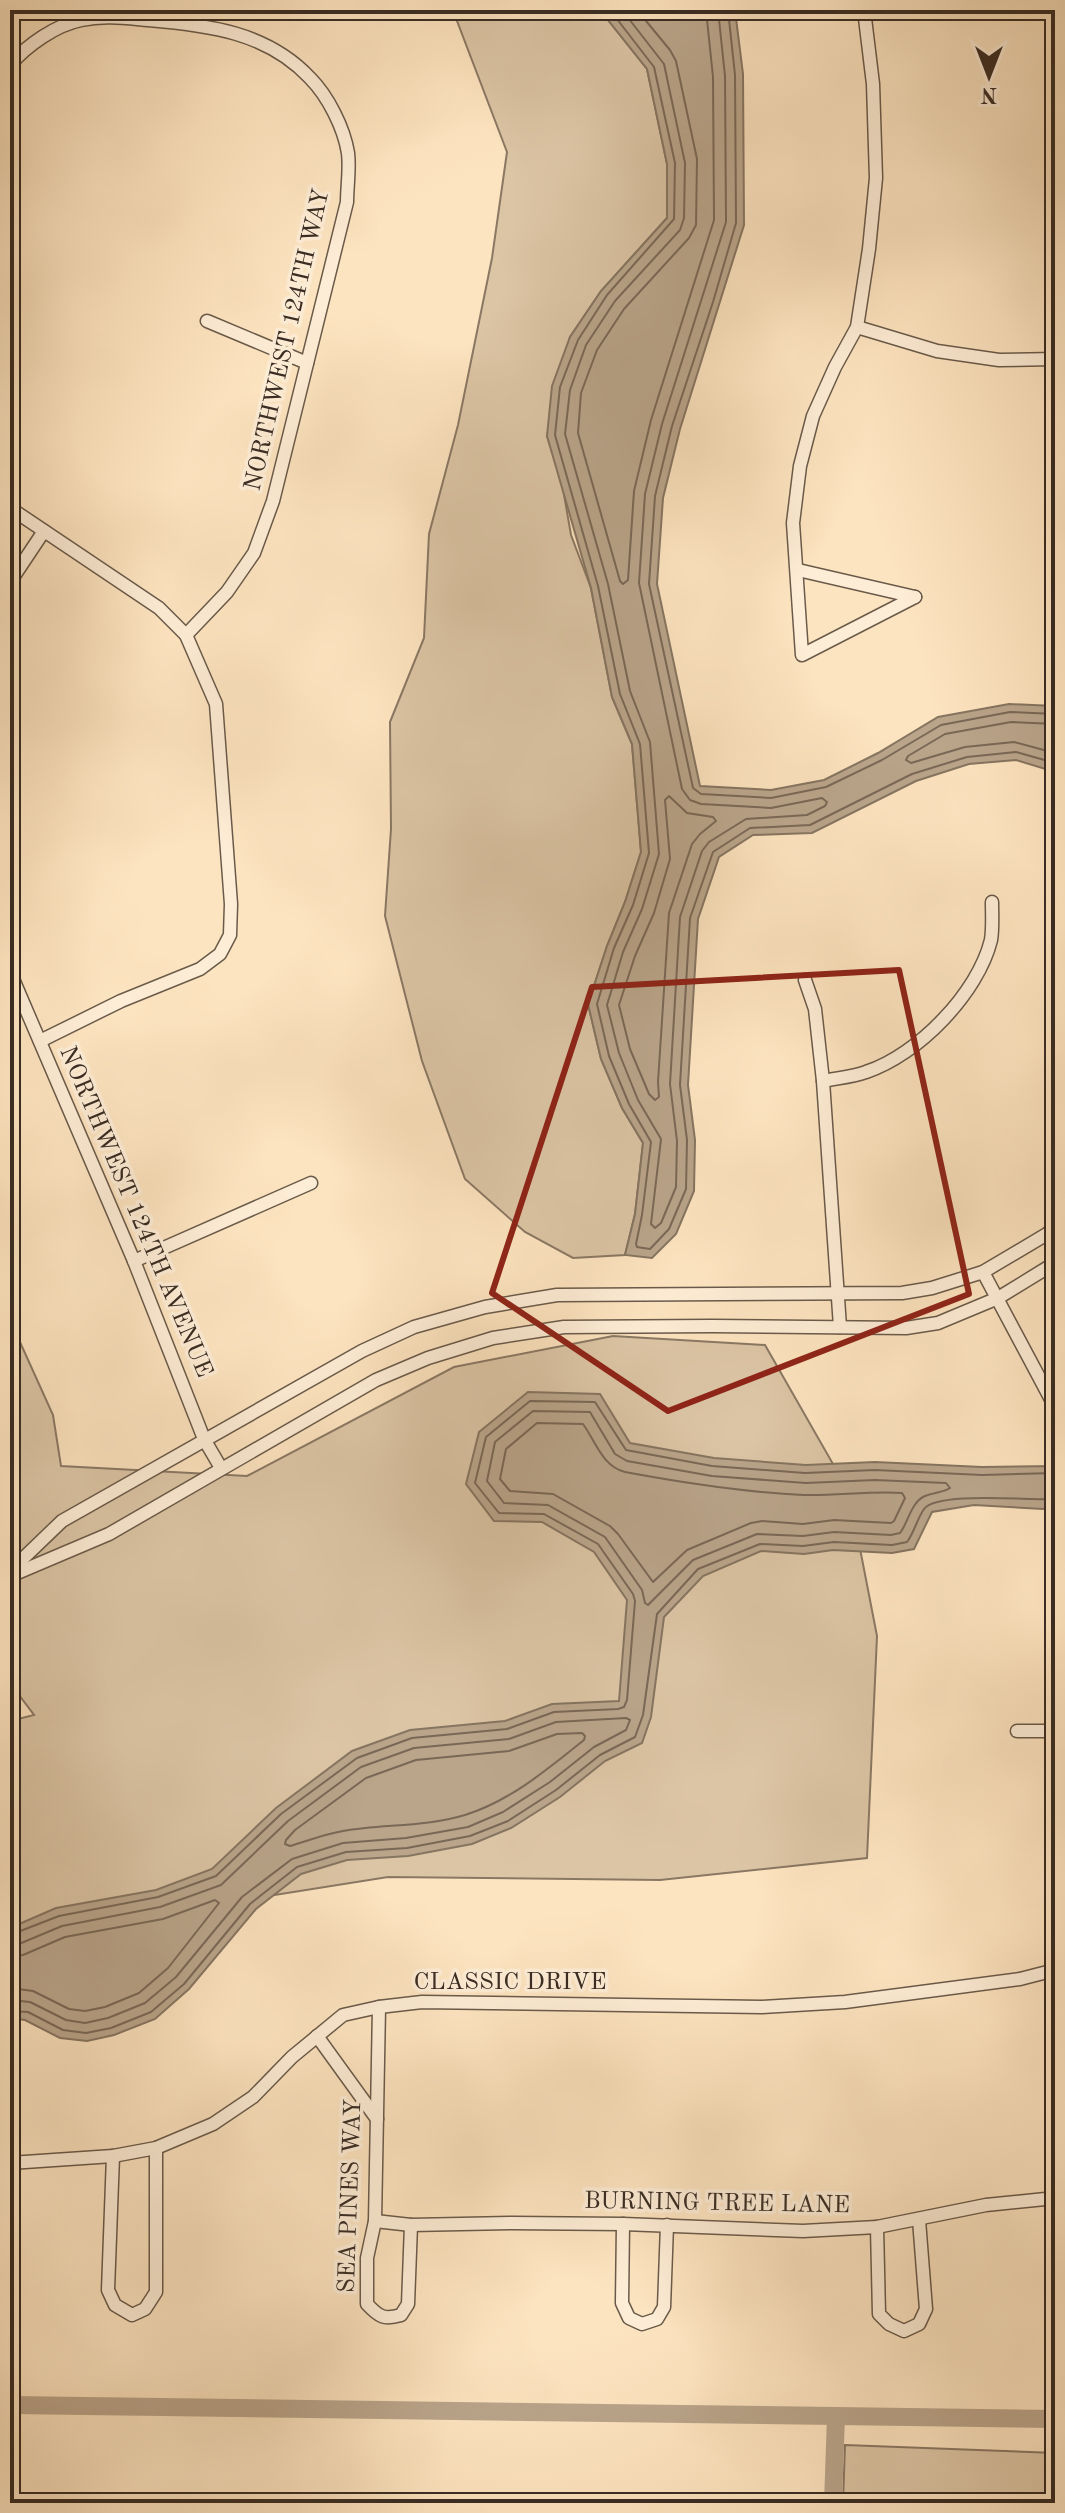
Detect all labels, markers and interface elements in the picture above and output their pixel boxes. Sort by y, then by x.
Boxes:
north arrow [949,36,1029,116]
text: N [980,83,997,105]
street label: NORTHWEST 124TH WAY [242,187,334,493]
street label: NORTHWEST 124TH AVENUE [54,1043,216,1381]
street label: CLASSIC DRIVE [414,1971,606,1995]
street label: SEA PINES WAY [336,2099,366,2293]
street label: BURNING TREE LANE [584,2190,850,2218]

